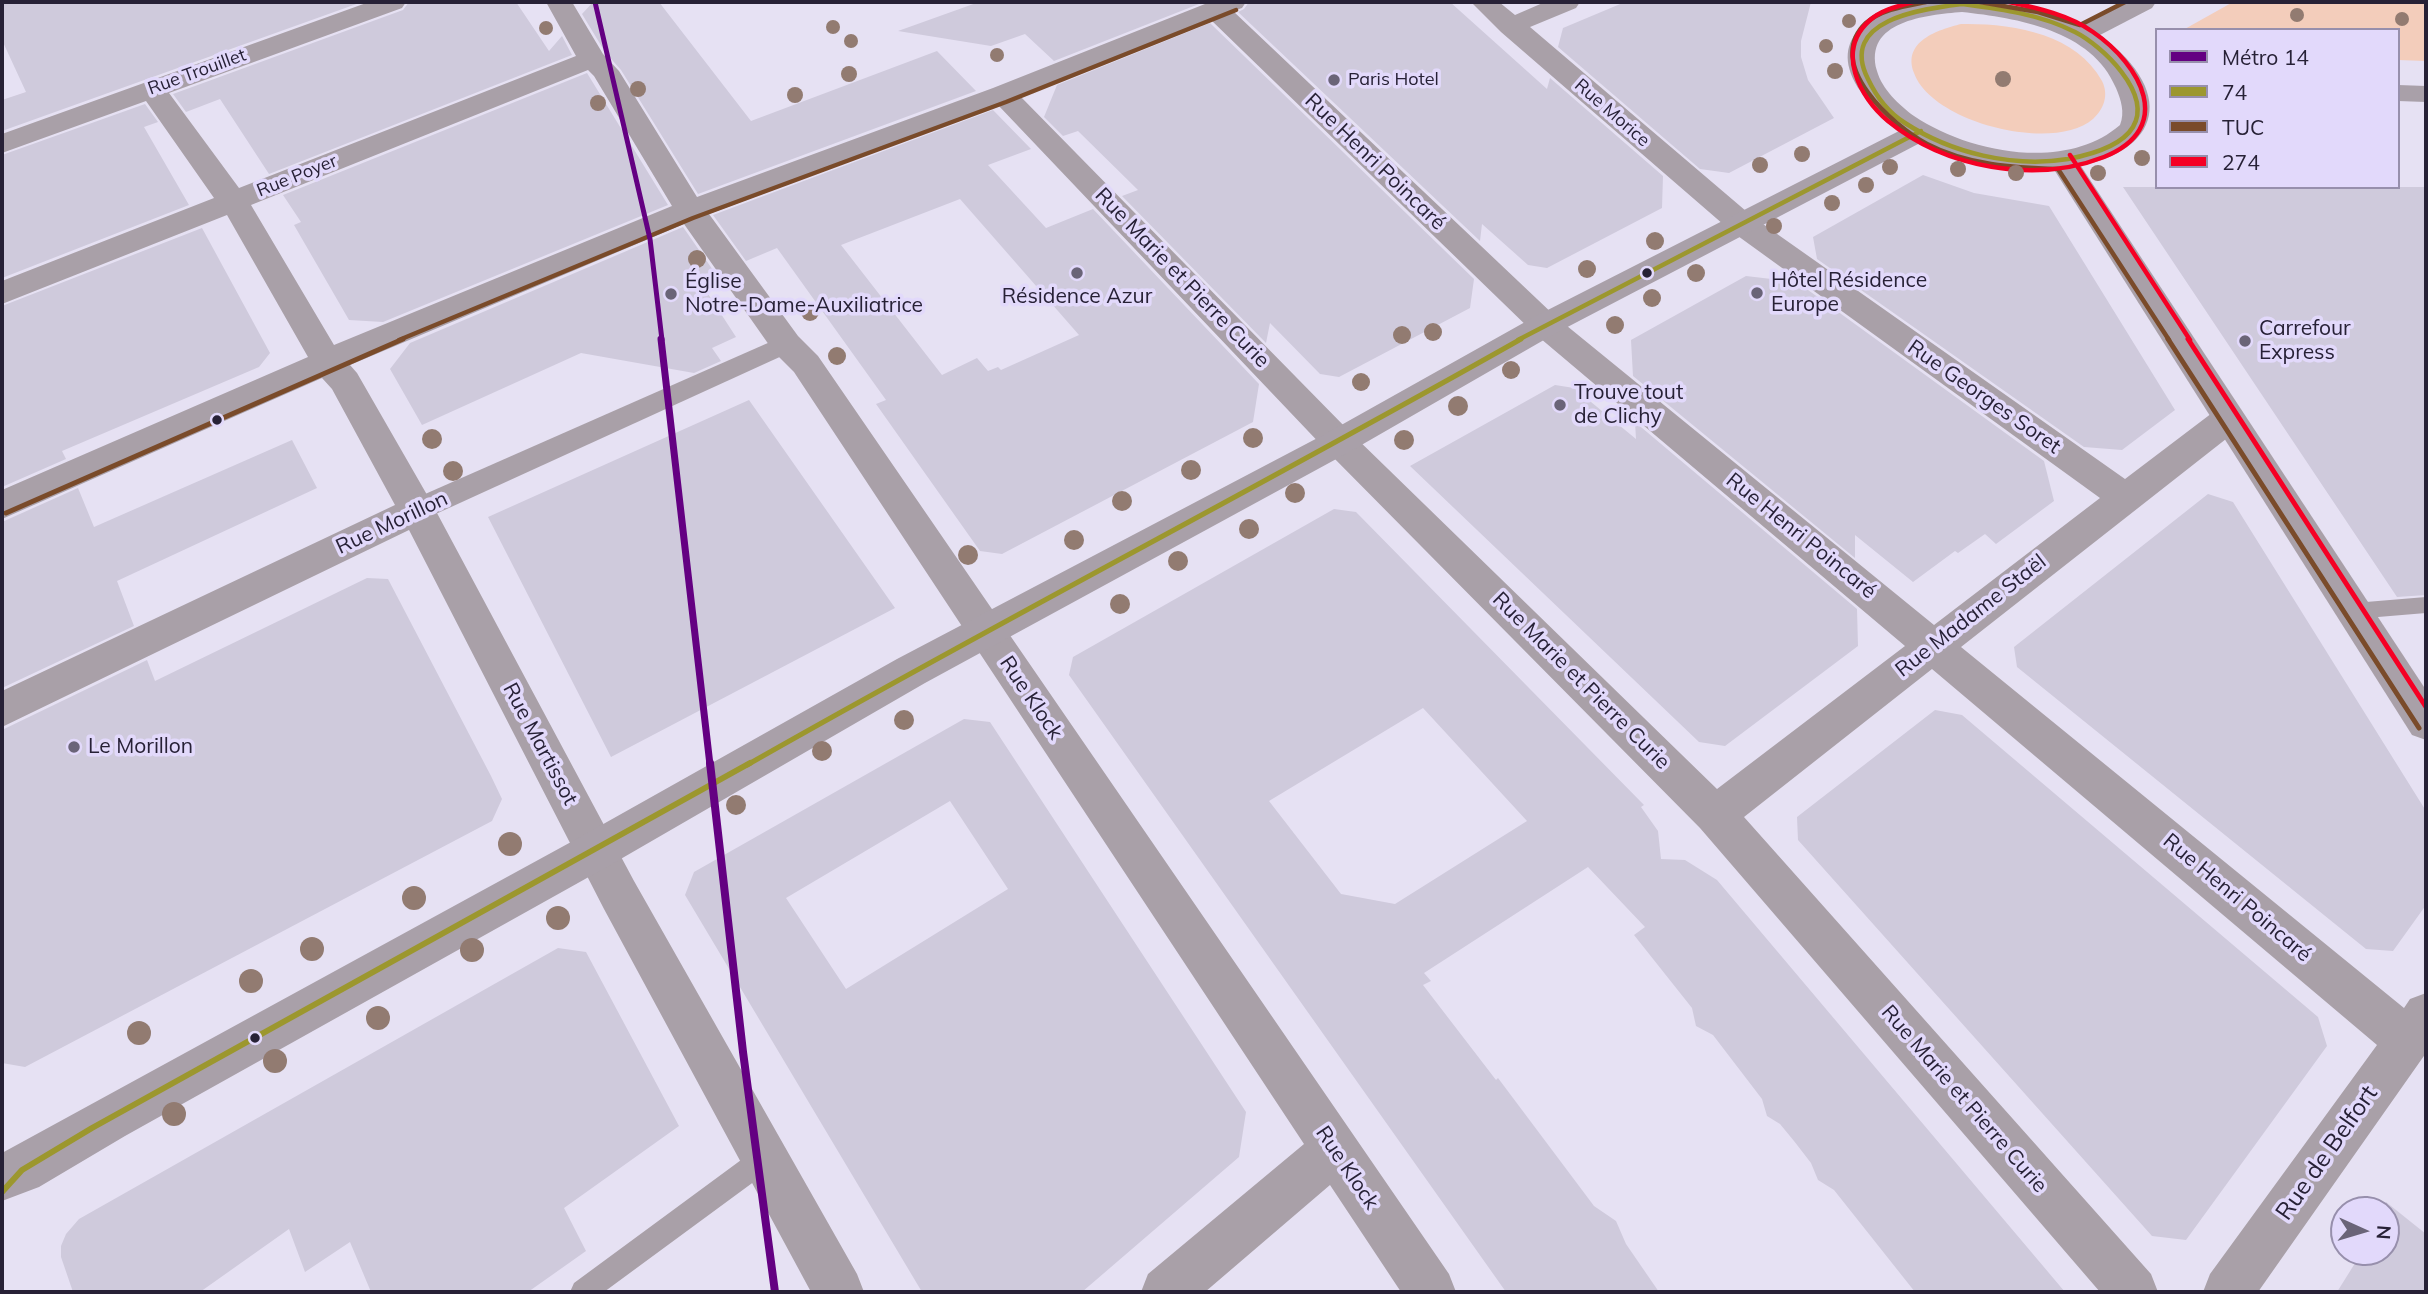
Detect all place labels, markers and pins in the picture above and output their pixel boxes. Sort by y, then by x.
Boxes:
place label: Paris Hotel [1348,69,1439,91]
marker: Paris Hotel [1326,72,1342,88]
marker: Résidence Azur [1069,265,1085,281]
unlabelled marker [1640,266,1654,280]
place label: Hôtel Résidence Europe [1771,268,1927,318]
place label: Église Notre-Dame-Auxiliatrice [685,269,923,319]
place label: Résidence Azur [1002,284,1152,310]
marker: Hôtel Résidence Europe [1749,285,1765,301]
marker: Église Notre-Dame-Auxiliatrice [663,286,679,302]
place label: Carrefour Express [2259,316,2351,366]
marker: Carrefour Express [2237,333,2253,349]
place label: Trouve tout de Clichy [1574,380,1683,430]
marker: Trouve tout de Clichy [1552,397,1568,413]
unlabelled marker [210,413,224,427]
place label: Le Morillon [88,734,193,760]
marker: Le Morillon [66,739,82,755]
unlabelled marker [248,1031,262,1045]

